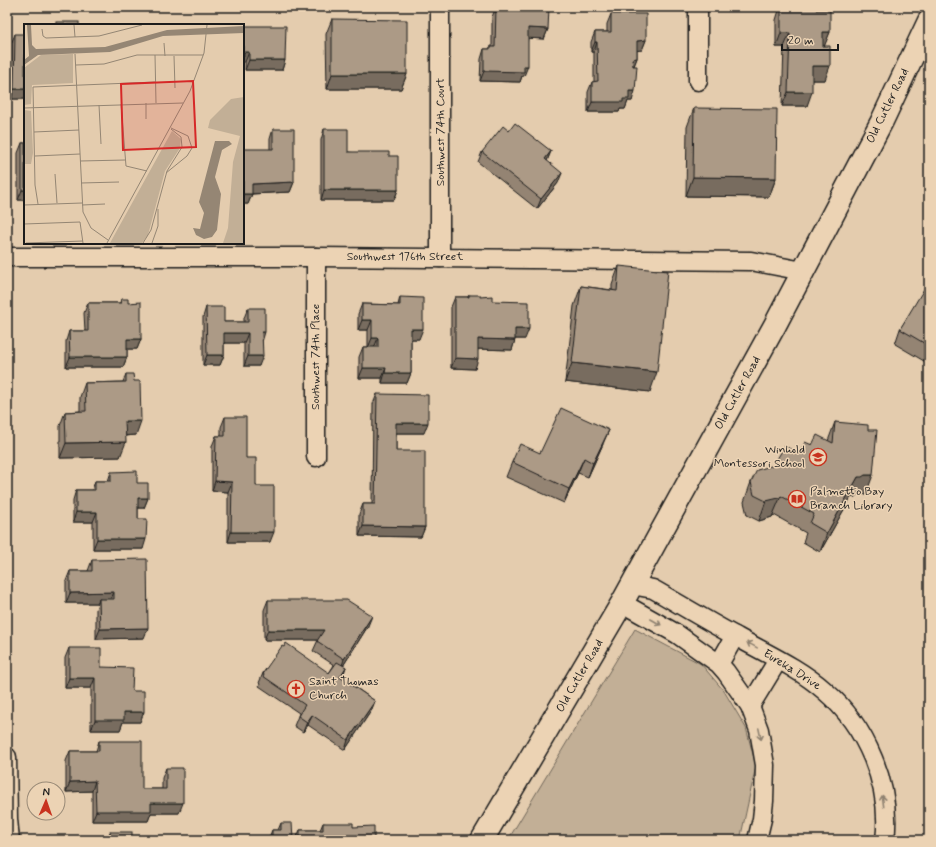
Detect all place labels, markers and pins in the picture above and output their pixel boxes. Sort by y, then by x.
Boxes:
place label: Winhold Montessori School [714,442,805,472]
school or university icon: Winhold Montessori School [808,447,828,467]
place label: Palmetto Bay Branch Library [810,484,893,514]
library icon: Palmetto Bay Branch Library [787,489,807,509]
place label: Saint Thomas Church [309,674,379,704]
church icon: Saint Thomas Church [286,679,306,699]

